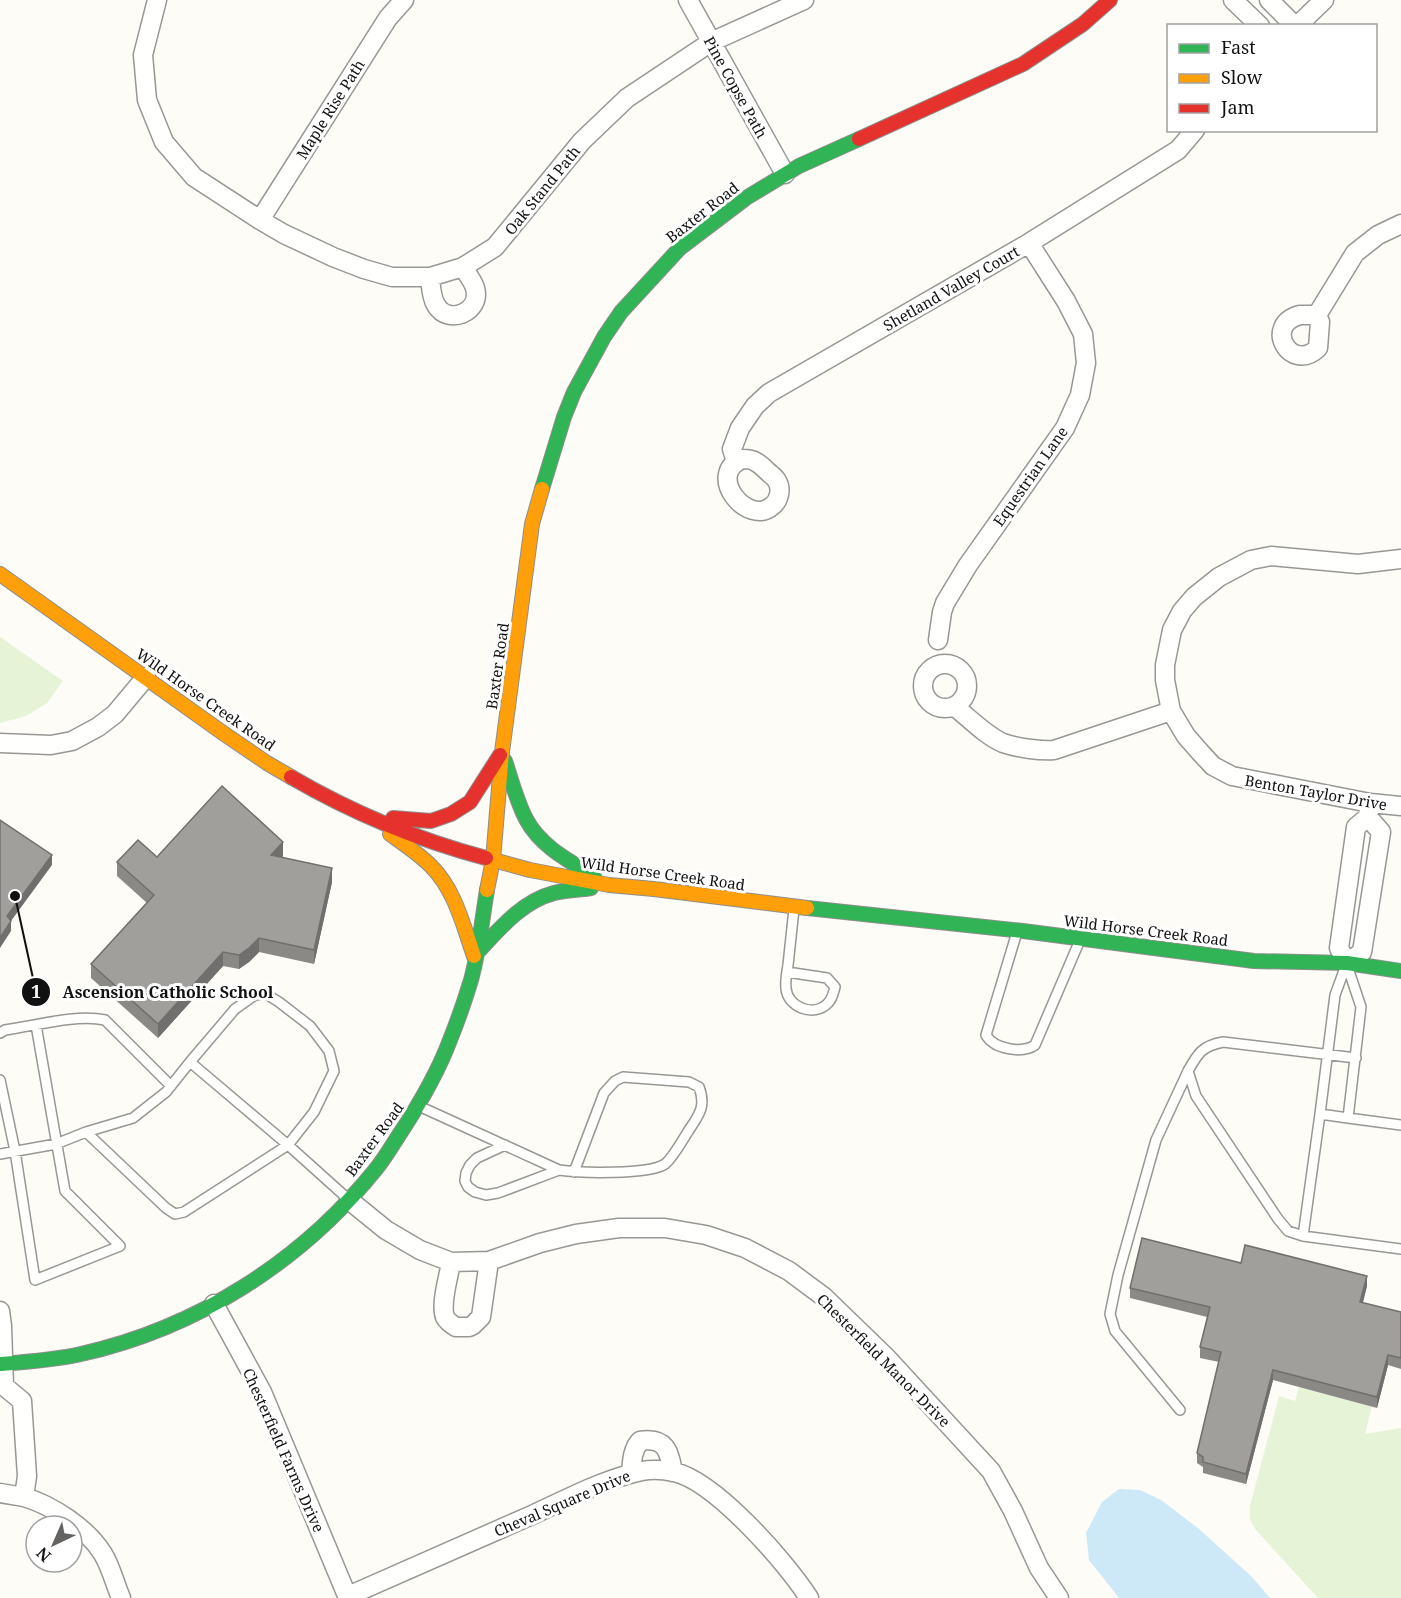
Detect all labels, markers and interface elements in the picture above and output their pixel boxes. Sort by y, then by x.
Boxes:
legend [1167,24,1377,132]
street label: Pine Copse Path [700,32,772,142]
text: Fast [1221,35,1256,59]
street label: Maple Rise Path [291,55,369,163]
text: Slow [1221,65,1263,89]
text: Jam [1220,95,1255,119]
street label: Oak Stand Path [500,141,584,239]
street label: Baxter Road [661,177,743,247]
street label: Shetland Valley Court [879,241,1023,335]
street label: Equestrian Lane [988,422,1072,530]
street label: Baxter Road [481,621,513,711]
street label: Wild Horse Creek Road [132,643,280,755]
street label: Benton Taylor Drive [1243,770,1389,814]
street label: Wild Horse Creek Road [580,852,746,894]
street label: Wild Horse Creek Road [1063,910,1229,950]
callout: Ascension Catholic School [21,975,286,1009]
text: 1 [31,979,41,1003]
text: Ascension Catholic School [63,981,274,1003]
street label: Baxter Road [340,1098,408,1180]
street label: Chesterfield Manor Drive [813,1289,955,1431]
street label: Chesterfield Farms Drive [239,1365,329,1535]
street label: Cheval Square Drive [491,1465,633,1541]
north arrow [24,1514,84,1574]
text: N [31,1542,56,1567]

